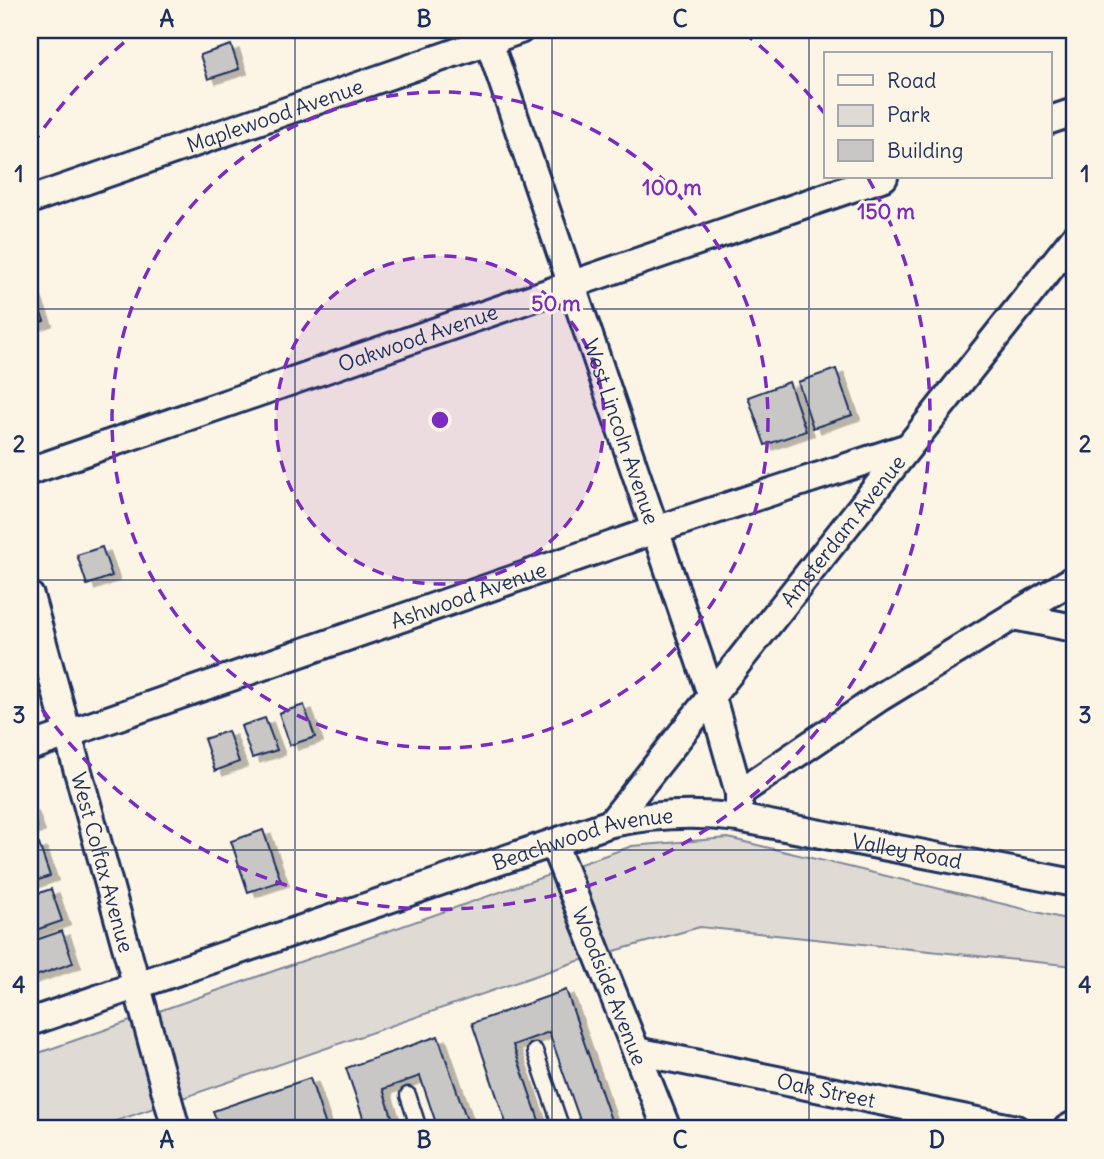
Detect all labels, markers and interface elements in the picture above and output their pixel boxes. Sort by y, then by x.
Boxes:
text: A [160,4,175,33]
text: B [416,4,432,33]
text: C [672,4,688,33]
text: D [929,4,945,33]
legend [824,52,1052,178]
text: Road [887,67,936,94]
street label: Maplewood Avenue [183,72,366,158]
text: Park [887,101,930,128]
text: Building [887,137,963,164]
text: 1 [14,159,24,188]
text: 1 [1080,159,1090,188]
text: 100 m [642,174,702,201]
text: 150 m [857,198,915,225]
text: 50 m [531,290,581,317]
street label: Oakwood Avenue [334,298,501,377]
street label: West Lincoln Avenue [578,335,666,528]
centre of rings [428,408,452,432]
text: 2 [13,429,26,458]
text: 2 [1079,429,1092,458]
street label: Amsterdam Avenue [774,449,911,612]
street label: Ashwood Avenue [387,555,550,634]
text: 3 [12,700,26,729]
text: 3 [1078,700,1092,729]
street label: West Colfax Avenue [65,769,140,955]
street label: Beachwood Avenue [488,801,674,876]
street label: Valley Road [850,827,964,875]
street label: Woodside Avenue [567,903,654,1069]
text: 4 [12,970,26,999]
text: 4 [1078,970,1092,999]
street label: Oak Street [774,1067,878,1113]
text: A [160,1125,175,1154]
text: B [416,1125,432,1154]
text: C [672,1125,688,1154]
text: D [929,1125,945,1154]

